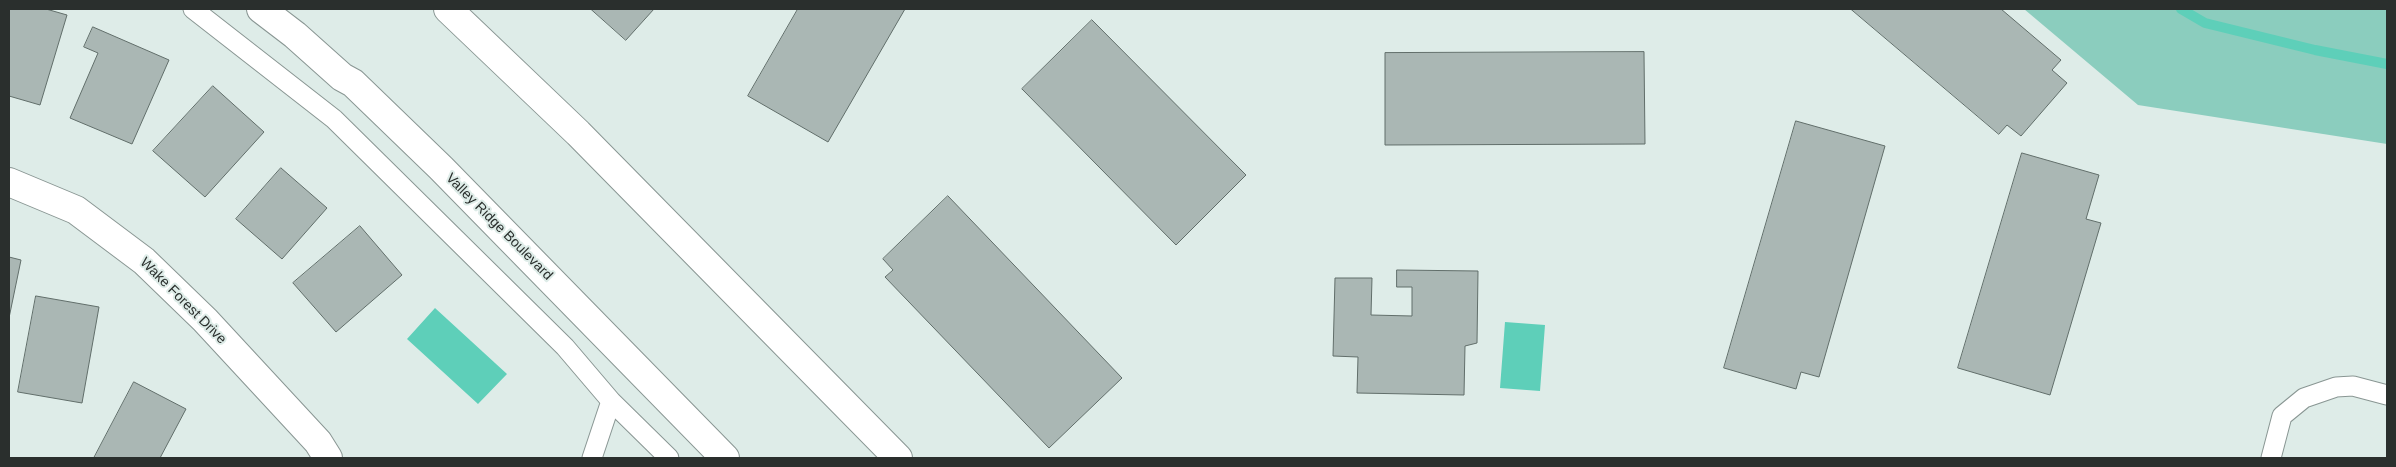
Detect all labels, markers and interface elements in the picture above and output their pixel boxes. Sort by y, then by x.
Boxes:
street label: Valley Ridge Boulevard [442,170,556,284]
street label: Wake Forest Drive [136,254,230,348]

